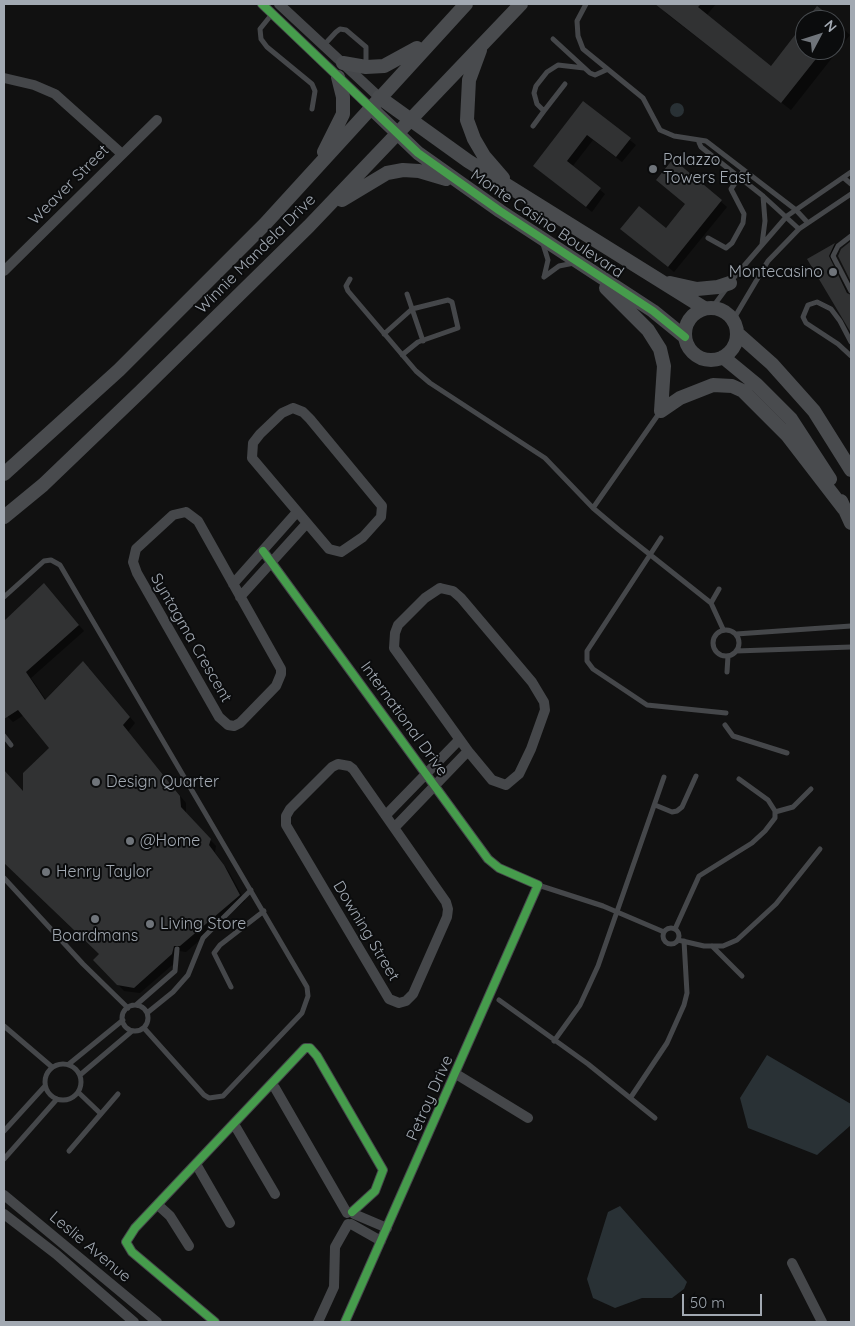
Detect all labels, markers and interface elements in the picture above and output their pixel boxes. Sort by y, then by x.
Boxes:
north arrow [795,10,845,60]
text: N [821,16,841,36]
street label: Weaver Street [25,141,113,229]
place label: Palazzo Towers East [663,150,751,188]
marker: Palazzo Towers East [647,163,659,175]
street label: Monte Casino Boulevard [467,166,627,282]
street label: Winnie Mandela Drive [192,190,320,318]
place label: Montecasino [729,262,823,282]
marker: Montecasino [827,266,839,278]
street label: Syntagma Crescent [146,570,236,706]
street label: International Drive [356,658,452,780]
place label: Design Quarter [106,772,219,792]
marker: Design Quarter [90,776,102,788]
place label: @Home [140,831,200,851]
marker: @Home [124,835,136,847]
place label: Henry Taylor [56,862,152,882]
marker: Henry Taylor [40,866,52,878]
street label: Downing Street [329,877,403,985]
marker: Boardmans [89,913,101,925]
place label: Living Store [160,914,246,934]
marker: Living Store [144,918,156,930]
place label: Boardmans [52,926,138,946]
street label: Petroy Drive [403,1052,457,1144]
street label: Leslie Avenue [45,1207,135,1287]
scale bar [685,1284,765,1316]
text: 50 m [690,1293,725,1312]

